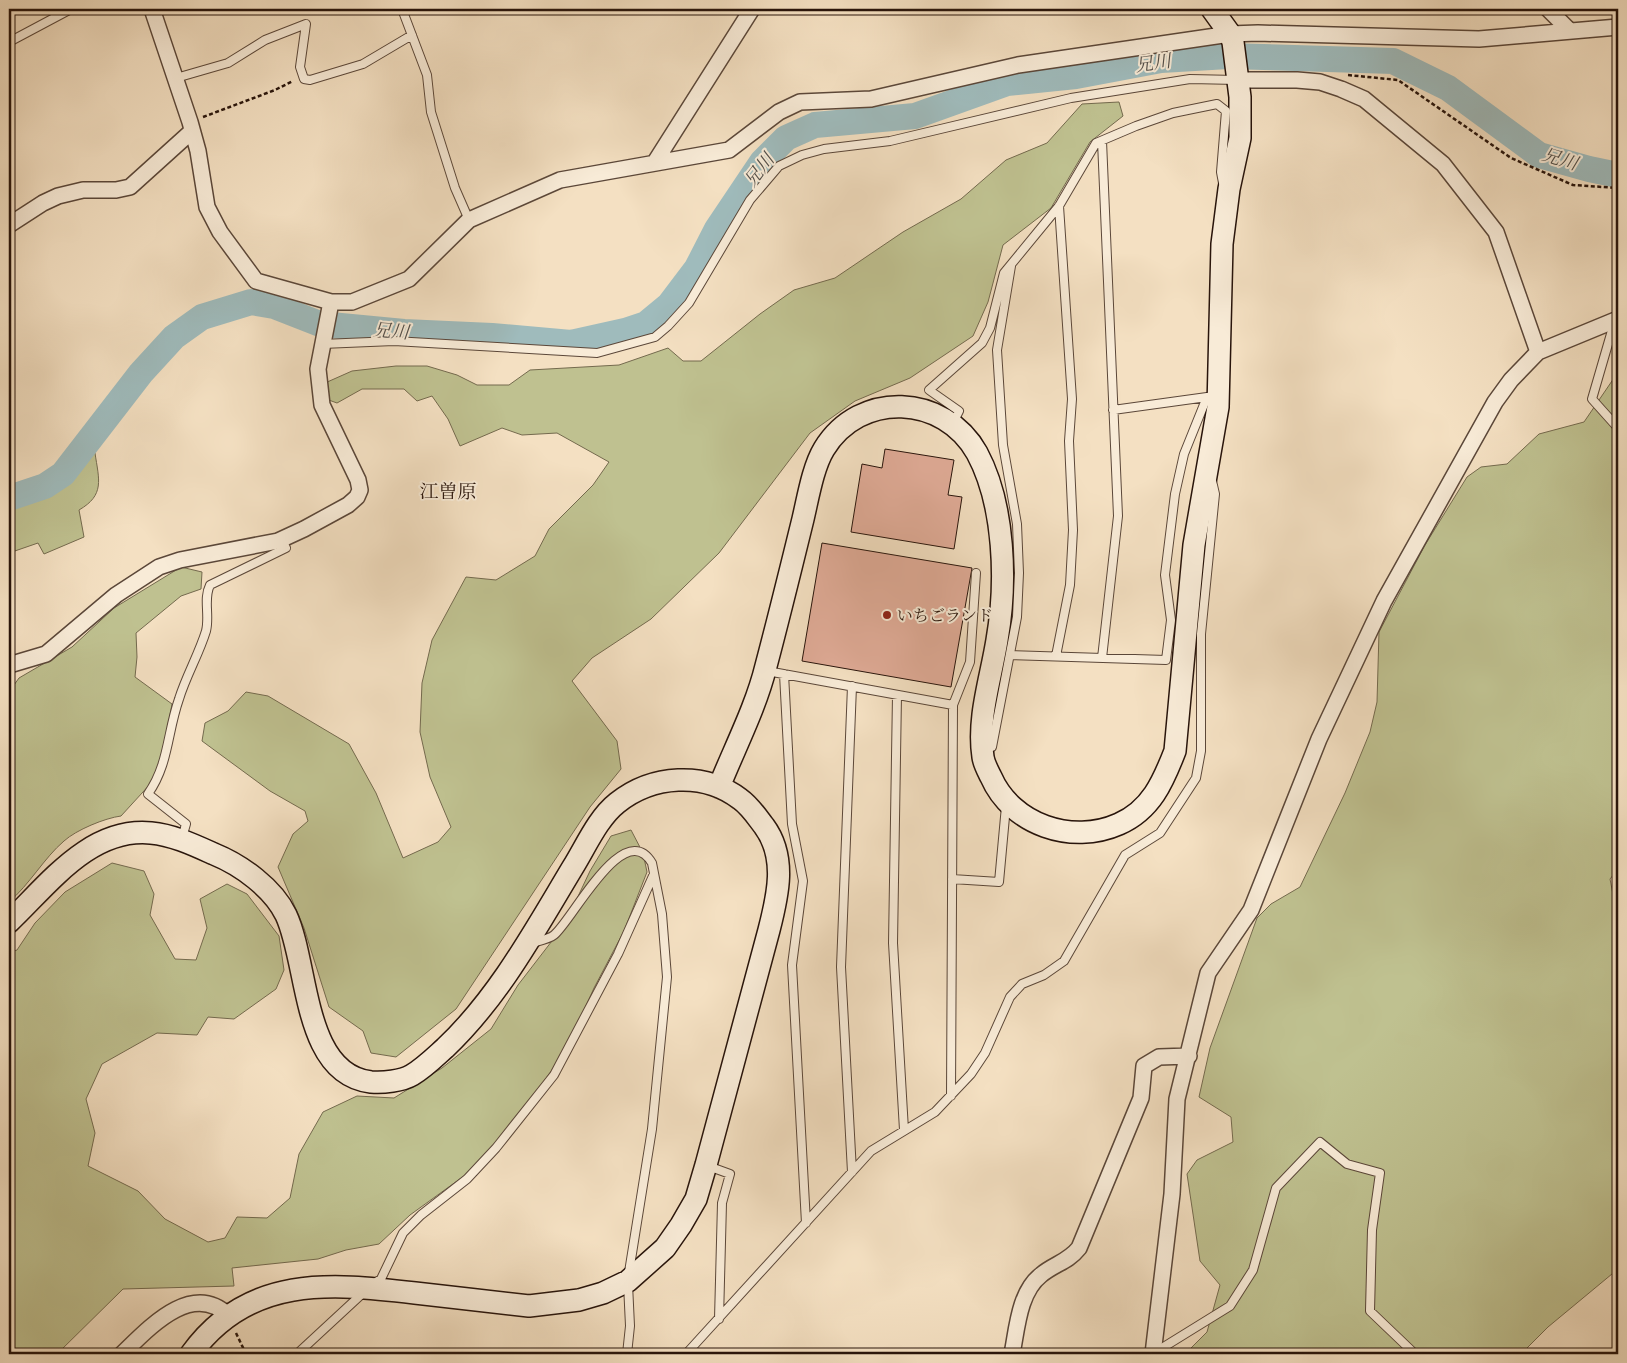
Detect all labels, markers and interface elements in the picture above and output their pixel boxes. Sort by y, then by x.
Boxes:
water label: 兄川 [1133,46,1175,78]
water label: 兄川 [1539,140,1583,177]
water label: 兄川 [737,146,782,192]
water label: 兄川 [372,315,412,346]
district label: 江曽原 [419,477,477,505]
place label: いちごランド [897,603,993,627]
marker: いちごランド [881,609,893,621]

